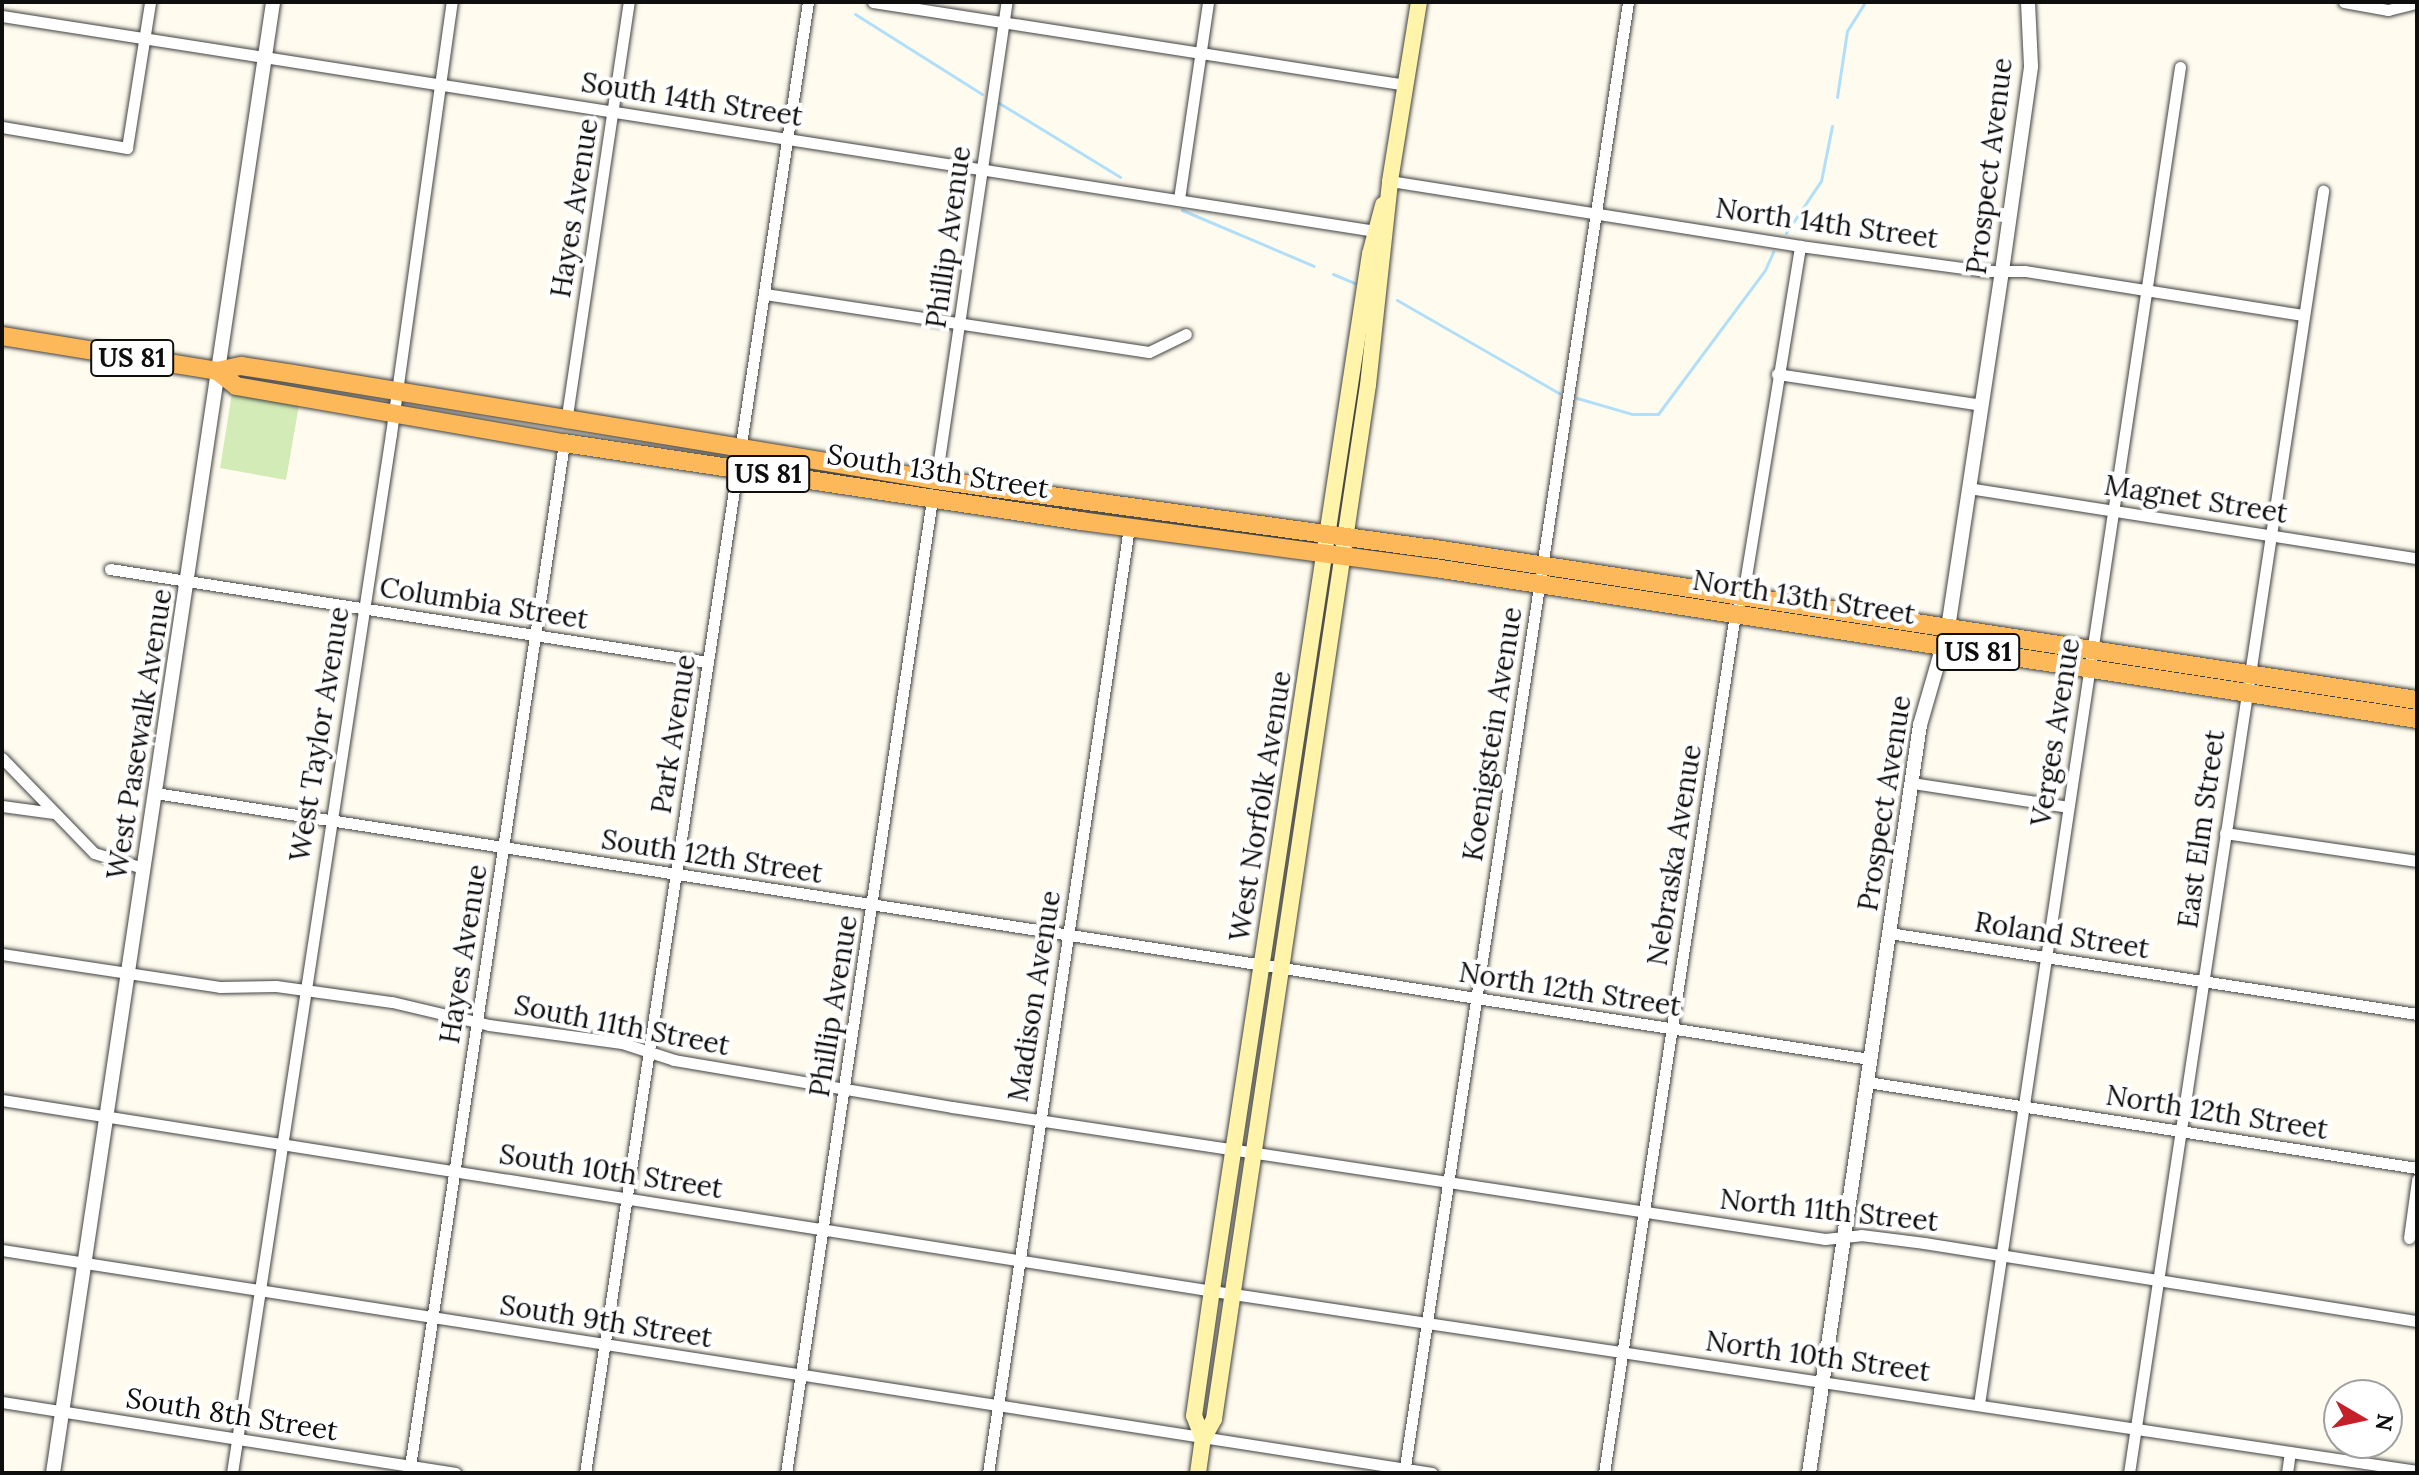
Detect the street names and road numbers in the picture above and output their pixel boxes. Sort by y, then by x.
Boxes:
street label: Prospect Avenue [1959,56,2019,276]
street label: South 14th Street [579,65,805,133]
street label: Hayes Avenue [543,116,605,300]
street label: Phillip Avenue [919,144,977,330]
street label: North 14th Street [1714,191,1940,255]
road number: US 81 [90,336,174,380]
street label: South 13th Street [825,437,1051,505]
road number: US 81 [726,452,810,496]
street label: Magnet Street [2102,468,2290,530]
street label: North 13th Street [1690,563,1918,631]
street label: Columbia Street [377,570,591,636]
street label: West Pasewalk Avenue [99,586,179,882]
street label: West Taylor Avenue [282,604,356,864]
street label: Koenigstein Avenue [1455,605,1529,863]
road number: US 81 [1936,630,2020,674]
street label: Verges Avenue [2024,635,2086,829]
street label: Park Avenue [644,652,702,816]
street label: West Norfolk Avenue [1222,668,1298,944]
street label: Prospect Avenue [1850,693,1918,913]
street label: East Elm Street [2170,728,2232,930]
street label: Nebraska Avenue [1640,742,1708,968]
street label: South 12th Street [599,822,825,890]
street label: Hayes Avenue [432,862,494,1046]
street label: Madison Avenue [1001,888,1067,1104]
street label: Roland Street [1972,905,2152,965]
street label: Phillip Avenue [802,913,864,1099]
street label: North 12th Street [1457,955,1683,1023]
street label: South 11th Street [511,988,733,1062]
street label: North 12th Street [2104,1078,2330,1146]
street label: South 10th Street [497,1137,725,1205]
street label: North 11th Street [1718,1182,1940,1238]
street label: South 9th Street [497,1288,715,1354]
street label: North 10th Street [1703,1324,1933,1388]
street label: South 8th Street [124,1381,340,1447]

